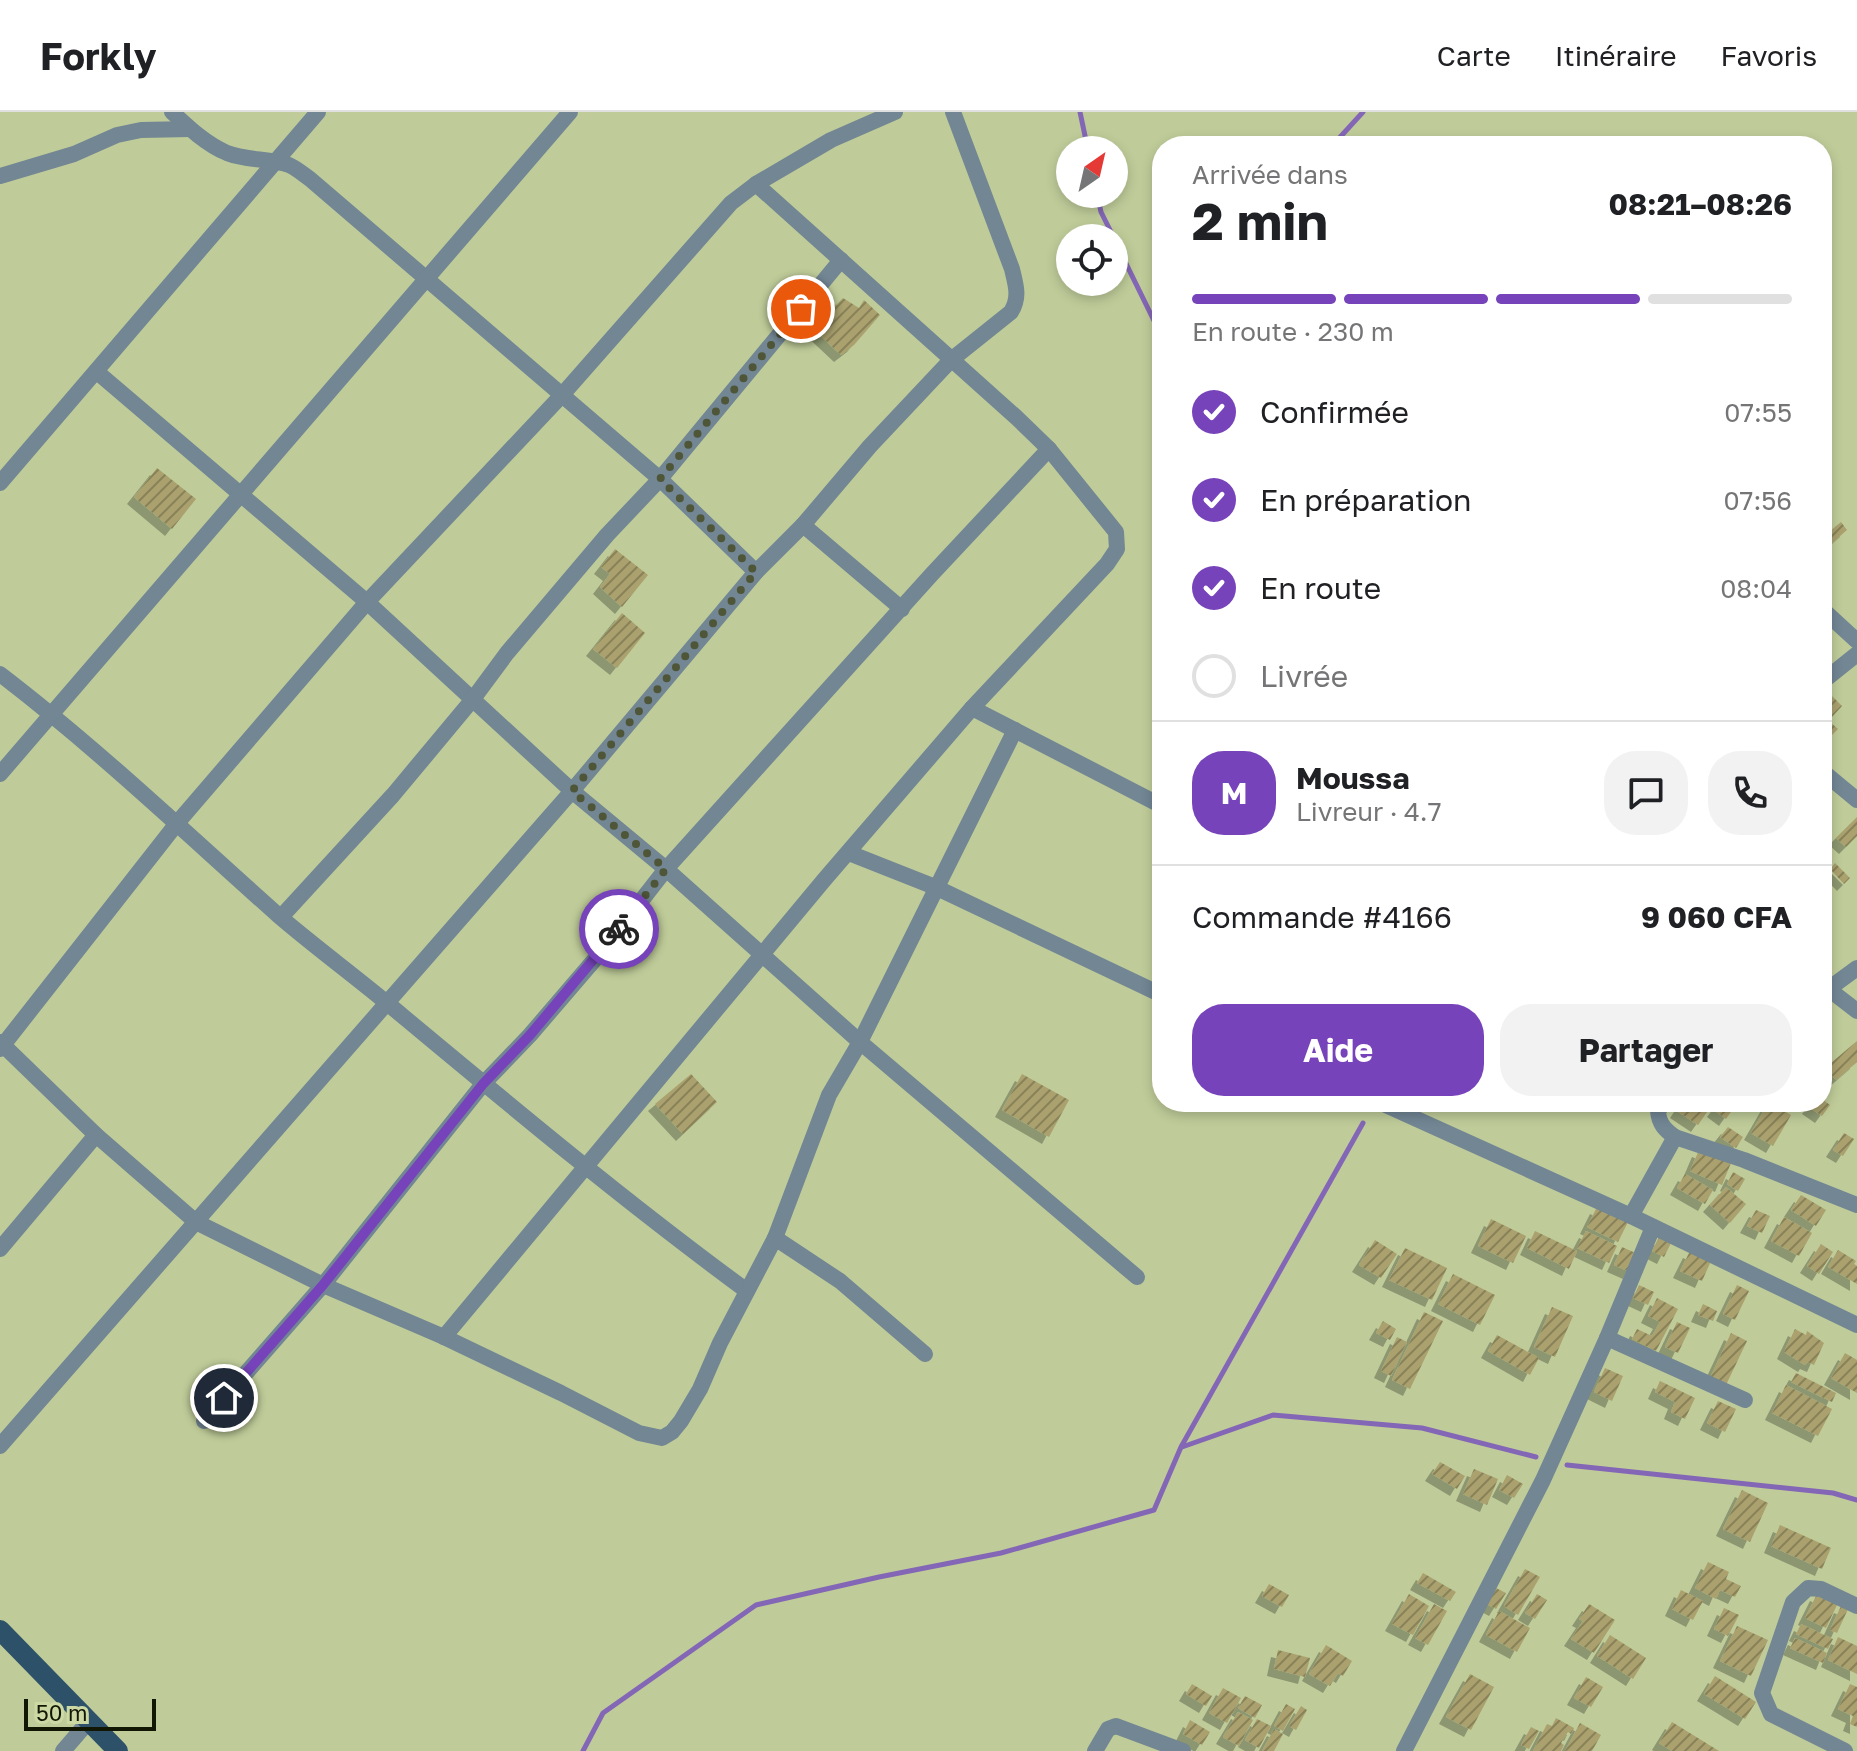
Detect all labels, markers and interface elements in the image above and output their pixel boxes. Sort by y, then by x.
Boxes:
text: Forkly [40,33,157,78]
text: Carte [1437,39,1511,72]
text: Itinéraire [1555,39,1676,72]
text: Favoris [1720,39,1817,72]
north arrow [1056,136,1128,208]
map controls [1056,136,1128,296]
text: Arrivée dans [1192,159,1348,190]
text: 08:21–08:26 [1608,186,1792,222]
text: 2 min [1192,189,1328,251]
button: locate [1056,224,1128,296]
pin [767,275,835,343]
icon: bag [779,287,823,331]
text: En route · 230 m [1192,316,1394,347]
icon: check [1192,390,1236,434]
text: Confirmée [1260,394,1409,430]
text: 07:55 [1724,397,1792,428]
icon: check [1192,478,1236,522]
text: En préparation [1260,482,1471,518]
text: 07:56 [1723,485,1792,516]
icon: check [1192,566,1236,610]
text: En route [1260,570,1381,606]
text: 08:04 [1720,573,1792,604]
text: Livrée [1260,658,1348,694]
button: chat [1604,751,1688,835]
button: phone [1708,751,1792,835]
text: Moussa [1296,760,1410,796]
text: M [1221,775,1247,811]
text: Livreur · 4.7 [1296,796,1441,827]
courier [579,889,659,969]
text: Commande #4166 [1192,899,1452,935]
text: 9 060 CFA [1641,899,1792,935]
icon: bike [597,907,641,951]
button: Aide [1192,1004,1484,1096]
button: Partager [1500,1004,1792,1096]
pin [190,1364,258,1432]
icon: home [202,1376,246,1420]
scale bar [24,1695,156,1731]
text: 50 m [36,1699,87,1726]

